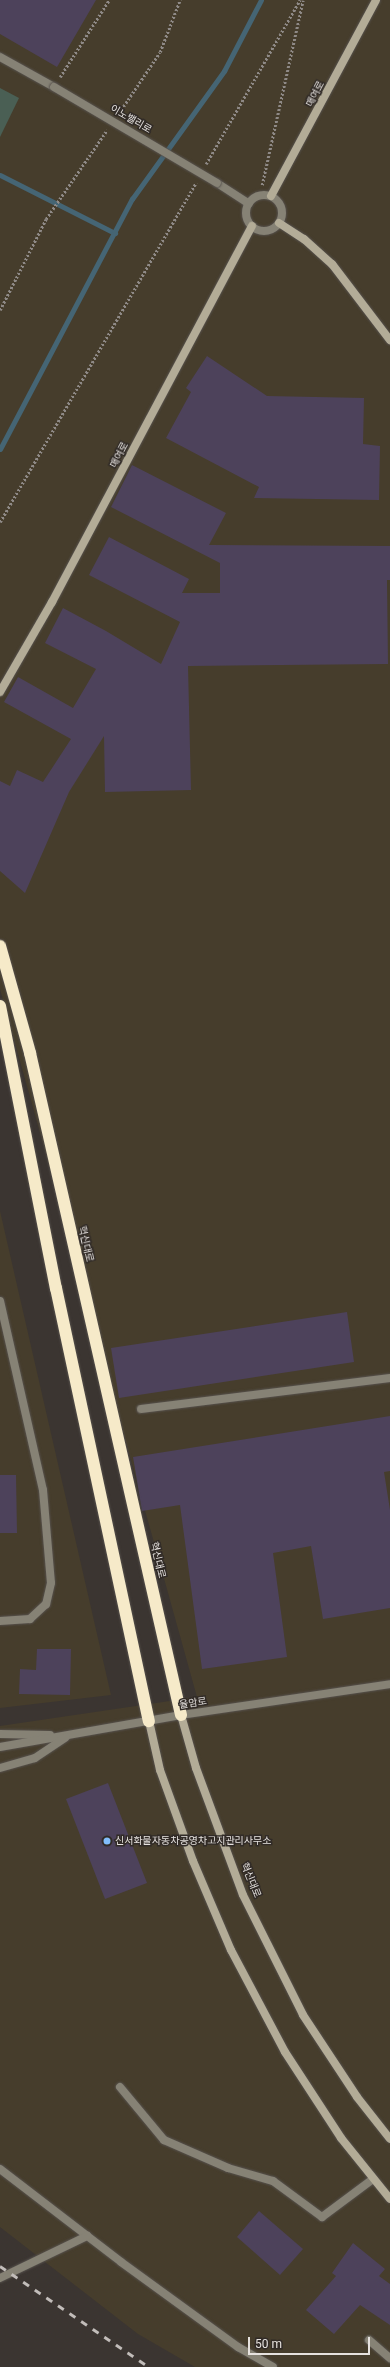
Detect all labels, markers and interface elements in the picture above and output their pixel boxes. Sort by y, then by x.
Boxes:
street label: 매여로 [303,79,327,109]
street label: 이노밸리로 [108,102,154,136]
street label: 매여로 [107,440,131,470]
street label: 혁신대로 [76,1225,96,1263]
street label: 혁신대로 [148,1541,168,1579]
street label: 율암로 [178,1695,208,1711]
place label: 신서화물자동차공영차고지관리사무소 [115,1835,271,1847]
marker: 신서화물자동차공영차고지관리사무소 [102,1836,112,1846]
street label: 혁신대로 [239,1861,263,1899]
scale bar [250,2329,372,2355]
text: 50 m [255,2337,282,2351]

